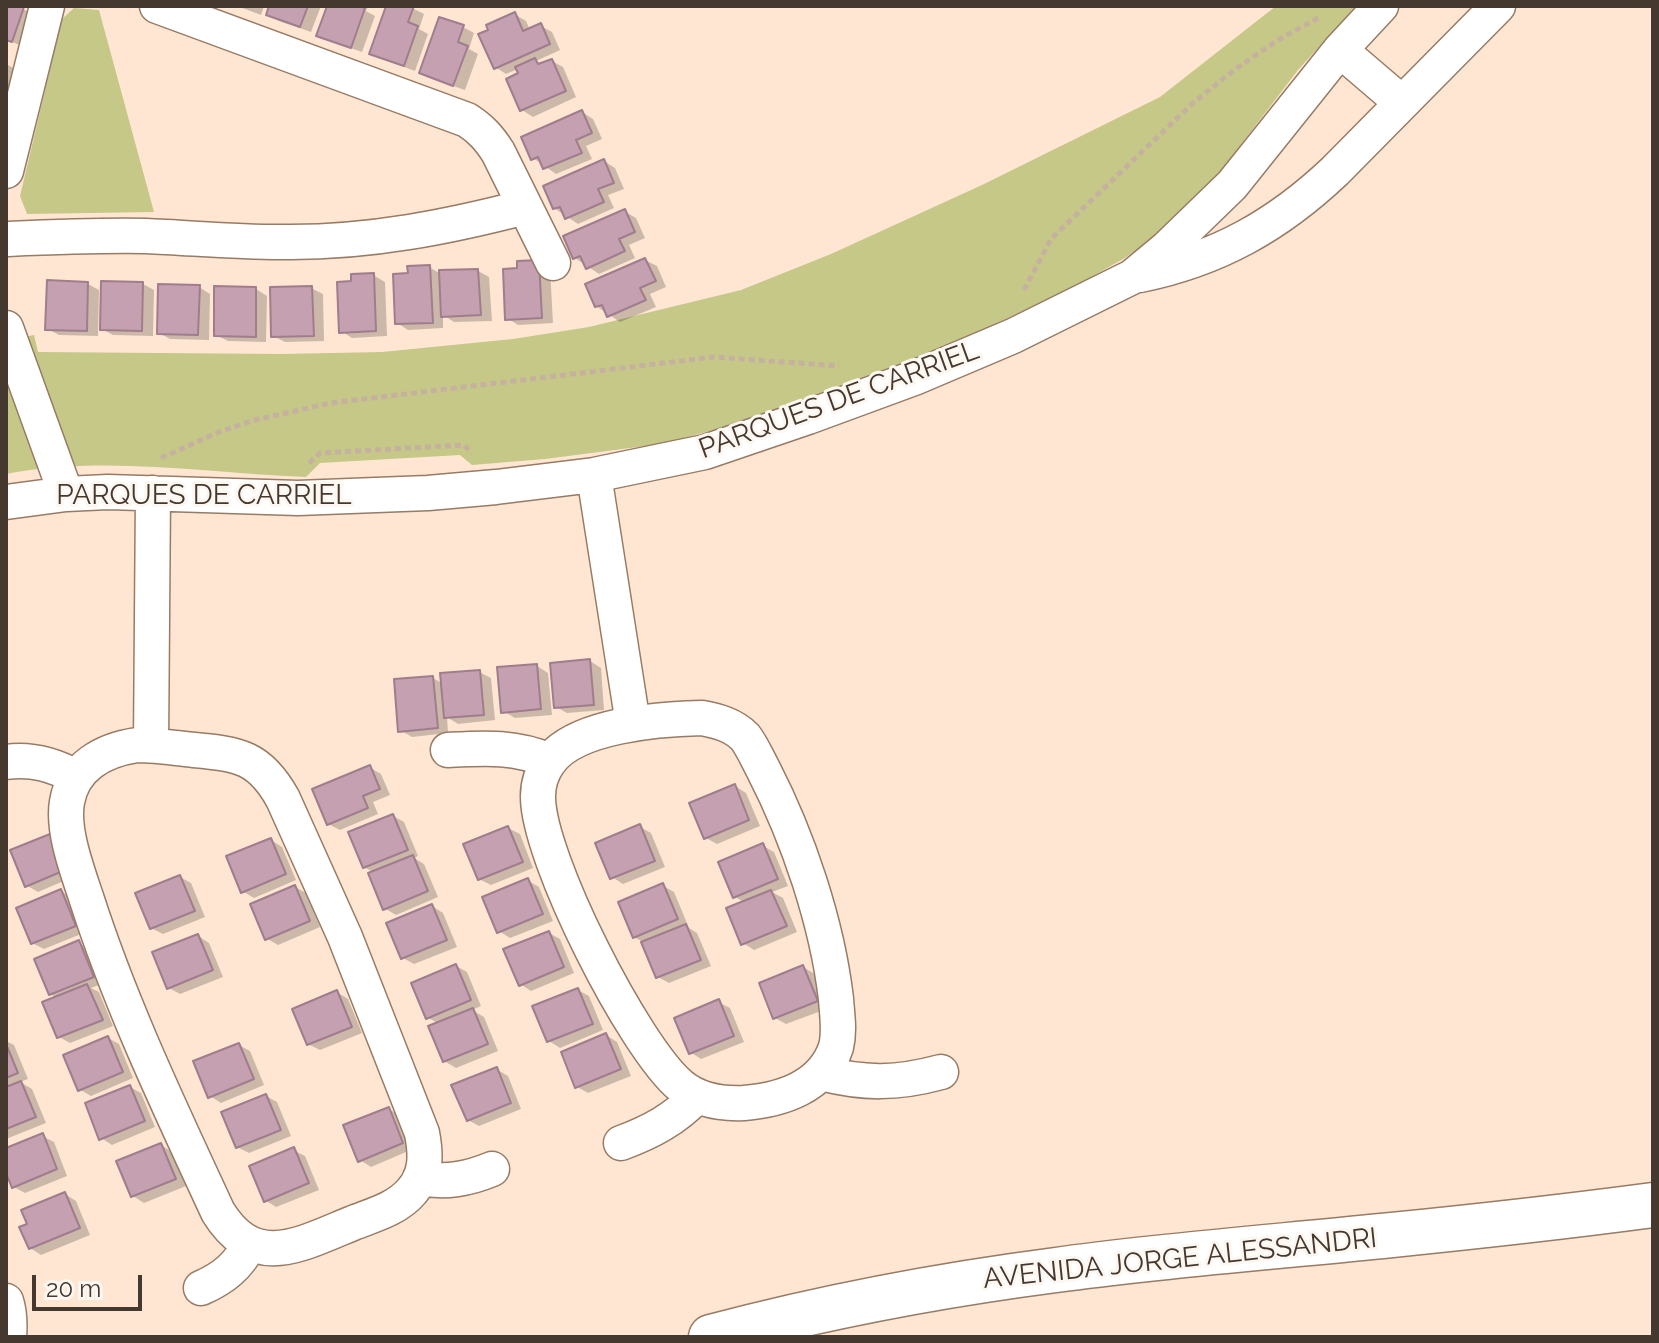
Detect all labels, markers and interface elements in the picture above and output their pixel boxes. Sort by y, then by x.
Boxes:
street label: PARQUES DE CARRIEL [694,334,984,466]
street label: PARQUES DE CARRIEL [56,479,352,513]
street label: AVENIDA JORGE ALESSANDRI [981,1222,1379,1296]
scale bar [36,1259,146,1309]
text: 20 m [46,1274,101,1303]

